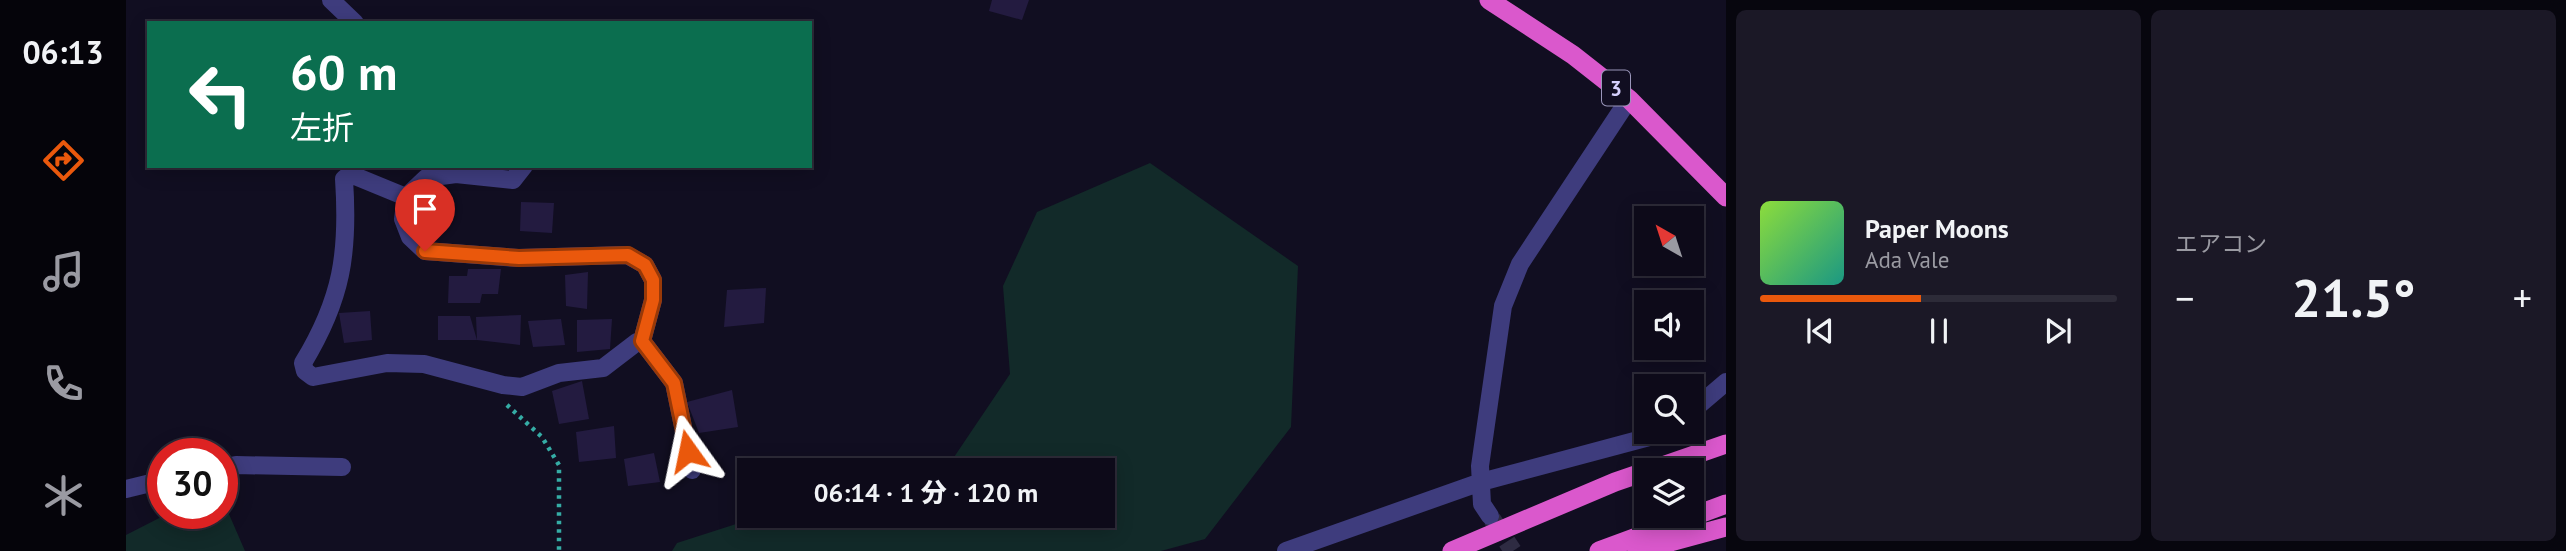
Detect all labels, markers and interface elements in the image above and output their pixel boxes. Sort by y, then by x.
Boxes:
text: 06:13 [22,31,104,73]
text: 60 m [290,40,397,104]
icon: left [175,49,266,140]
road number: 3 [1602,70,1630,106]
text: 左折 [290,106,354,148]
icon: directions [39,136,88,185]
pin [395,179,455,251]
icon: arrive [406,190,444,228]
north arrow [1634,206,1704,276]
map controls [1634,206,1704,528]
text: Paper Moons [1865,212,2009,245]
text: エアコン [2175,229,2267,258]
text: Ada Vale [1865,245,1949,274]
icon: music [39,247,88,296]
text: 21.5° [2292,264,2415,331]
text: − [2175,273,2194,322]
text: + [2513,273,2532,322]
button: sound [1634,290,1704,360]
icon: previous [1801,312,1839,350]
icon: pause [1920,312,1958,350]
icon: next [2039,312,2077,350]
icon: phone [39,359,88,408]
button: search [1634,374,1704,444]
position arrow [651,414,725,488]
speed limit sign: 30 [147,438,238,529]
button: layers [1634,458,1704,528]
icon: climate [39,471,88,520]
text: 06:14 · 1 分 · 120 m [814,476,1038,509]

